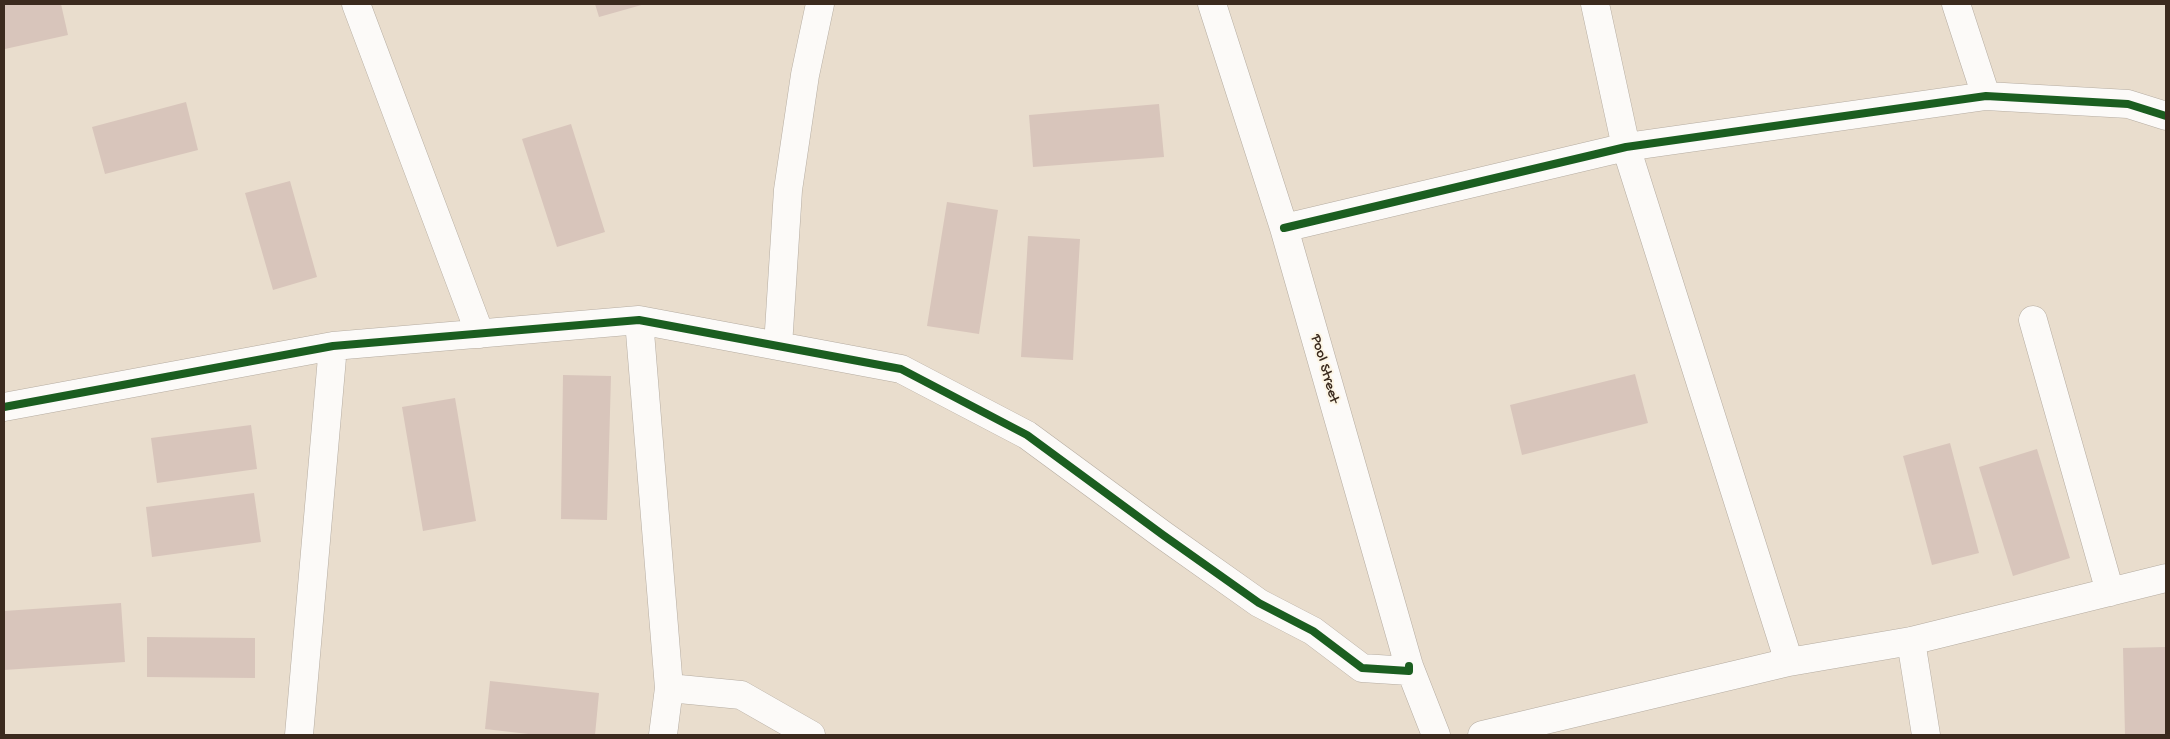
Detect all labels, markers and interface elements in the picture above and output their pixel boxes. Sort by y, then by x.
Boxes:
street label: Pool Street [1306,333,1342,405]

